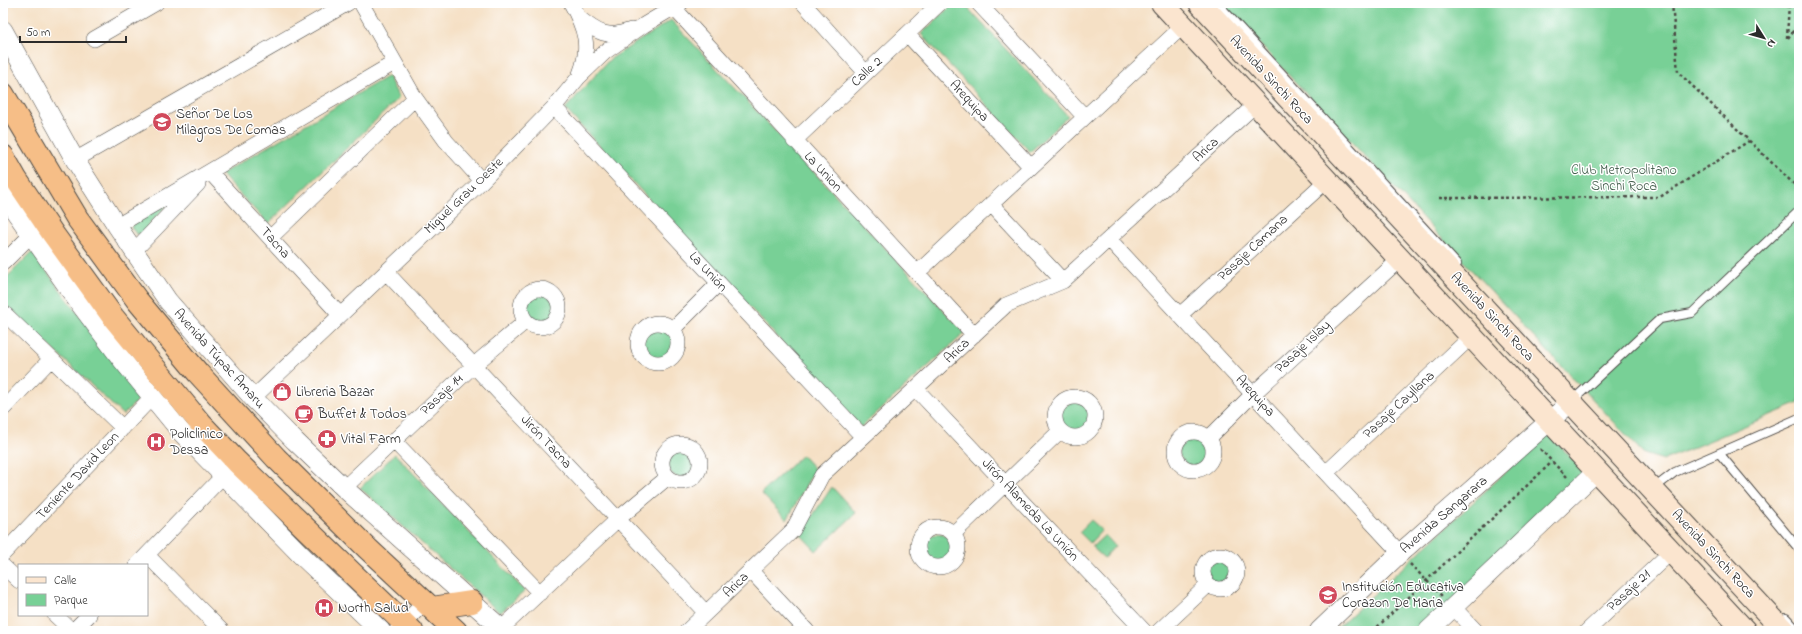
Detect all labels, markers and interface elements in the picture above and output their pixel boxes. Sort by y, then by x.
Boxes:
scale bar [20,18,126,44]
north arrow [1744,18,1784,58]
text: 50 m [26,24,50,42]
street label: Avenida Sinchi Roca [1224,31,1318,129]
text: N [1763,36,1780,51]
street label: Calle 2 [846,52,888,92]
street label: Arequipa [944,75,994,127]
place label: Señor De Los Milagros De Comas [176,104,286,142]
school or university icon: Señor De Los Milagros De Comas [151,111,173,133]
street label: Arica [1188,132,1224,168]
street label: La Union [799,147,847,197]
street label: Miguel Grau Oeste [420,152,510,240]
park label: Club Metropolitano Sinchi Roca [1571,160,1677,197]
street label: Pasaje Camana [1213,210,1293,286]
street label: Tacna [255,222,295,264]
street label: La Unión [684,247,732,297]
street label: Avenida Sinchi Roca [1445,268,1539,366]
street label: Avenida Túpac Amaru [168,304,270,414]
street label: Pasaje Islay [1270,315,1337,379]
street label: Arica [939,333,975,369]
street label: Pasaje Cayllana [1358,366,1440,445]
street label: Pasaje 14 [416,369,468,421]
street label: Arequipa [1230,370,1280,422]
shop icon: Libreria Bazar [271,381,293,403]
place label: Libreria Bazar [296,382,375,403]
cafe icon: Buffet & Todos [293,403,315,425]
place label: Buffet & Todos [317,404,407,425]
street label: Jirón Tacna [515,410,577,474]
place label: Policlinico Dessa [169,424,223,461]
street label: Teniente David Leon [31,427,125,525]
pharmacy icon: Vital Farm [316,428,338,450]
place label: Vital Farm [340,429,401,450]
hospital icon: Policlinico Dessa [145,431,167,453]
street label: Jirón Alameda La Unión [976,454,1084,566]
street label: Avenida Sangarara [1396,471,1493,560]
street label: Avenida Sinchi Roca [1666,505,1760,603]
legend [18,564,148,616]
street label: Pasaje 21 [1602,565,1656,617]
street label: Arica [718,567,754,603]
text: Calle [54,572,77,590]
place label: Institución Educativa Corazon De Maria [1342,577,1464,614]
school or university icon: Institución Educativa Corazon De Maria [1317,584,1339,606]
text: Parque [54,592,88,610]
hospital icon: North Salud [313,597,335,619]
place label: North Salud [338,598,409,619]

